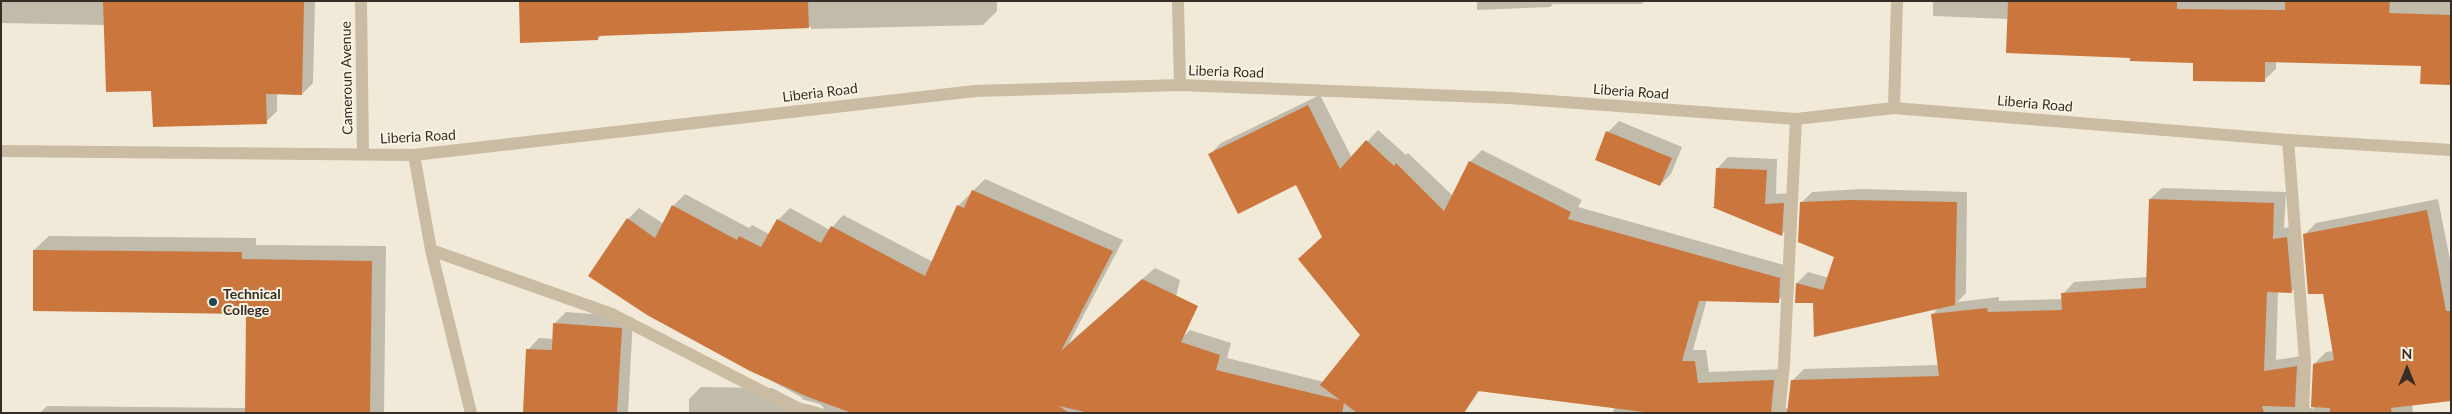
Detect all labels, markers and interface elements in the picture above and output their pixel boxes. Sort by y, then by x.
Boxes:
street label: Cameroun Avenue [338,21,356,135]
street label: Liberia Road [1188,62,1264,82]
street label: Liberia Road [781,80,859,106]
street label: Liberia Road [1593,81,1669,103]
street label: Liberia Road [1996,92,2074,116]
street label: Liberia Road [380,127,456,147]
place label: Technical College [223,286,281,318]
marker: Technical College [207,296,219,308]
north arrow [2382,344,2432,394]
text: N [2402,345,2412,362]

